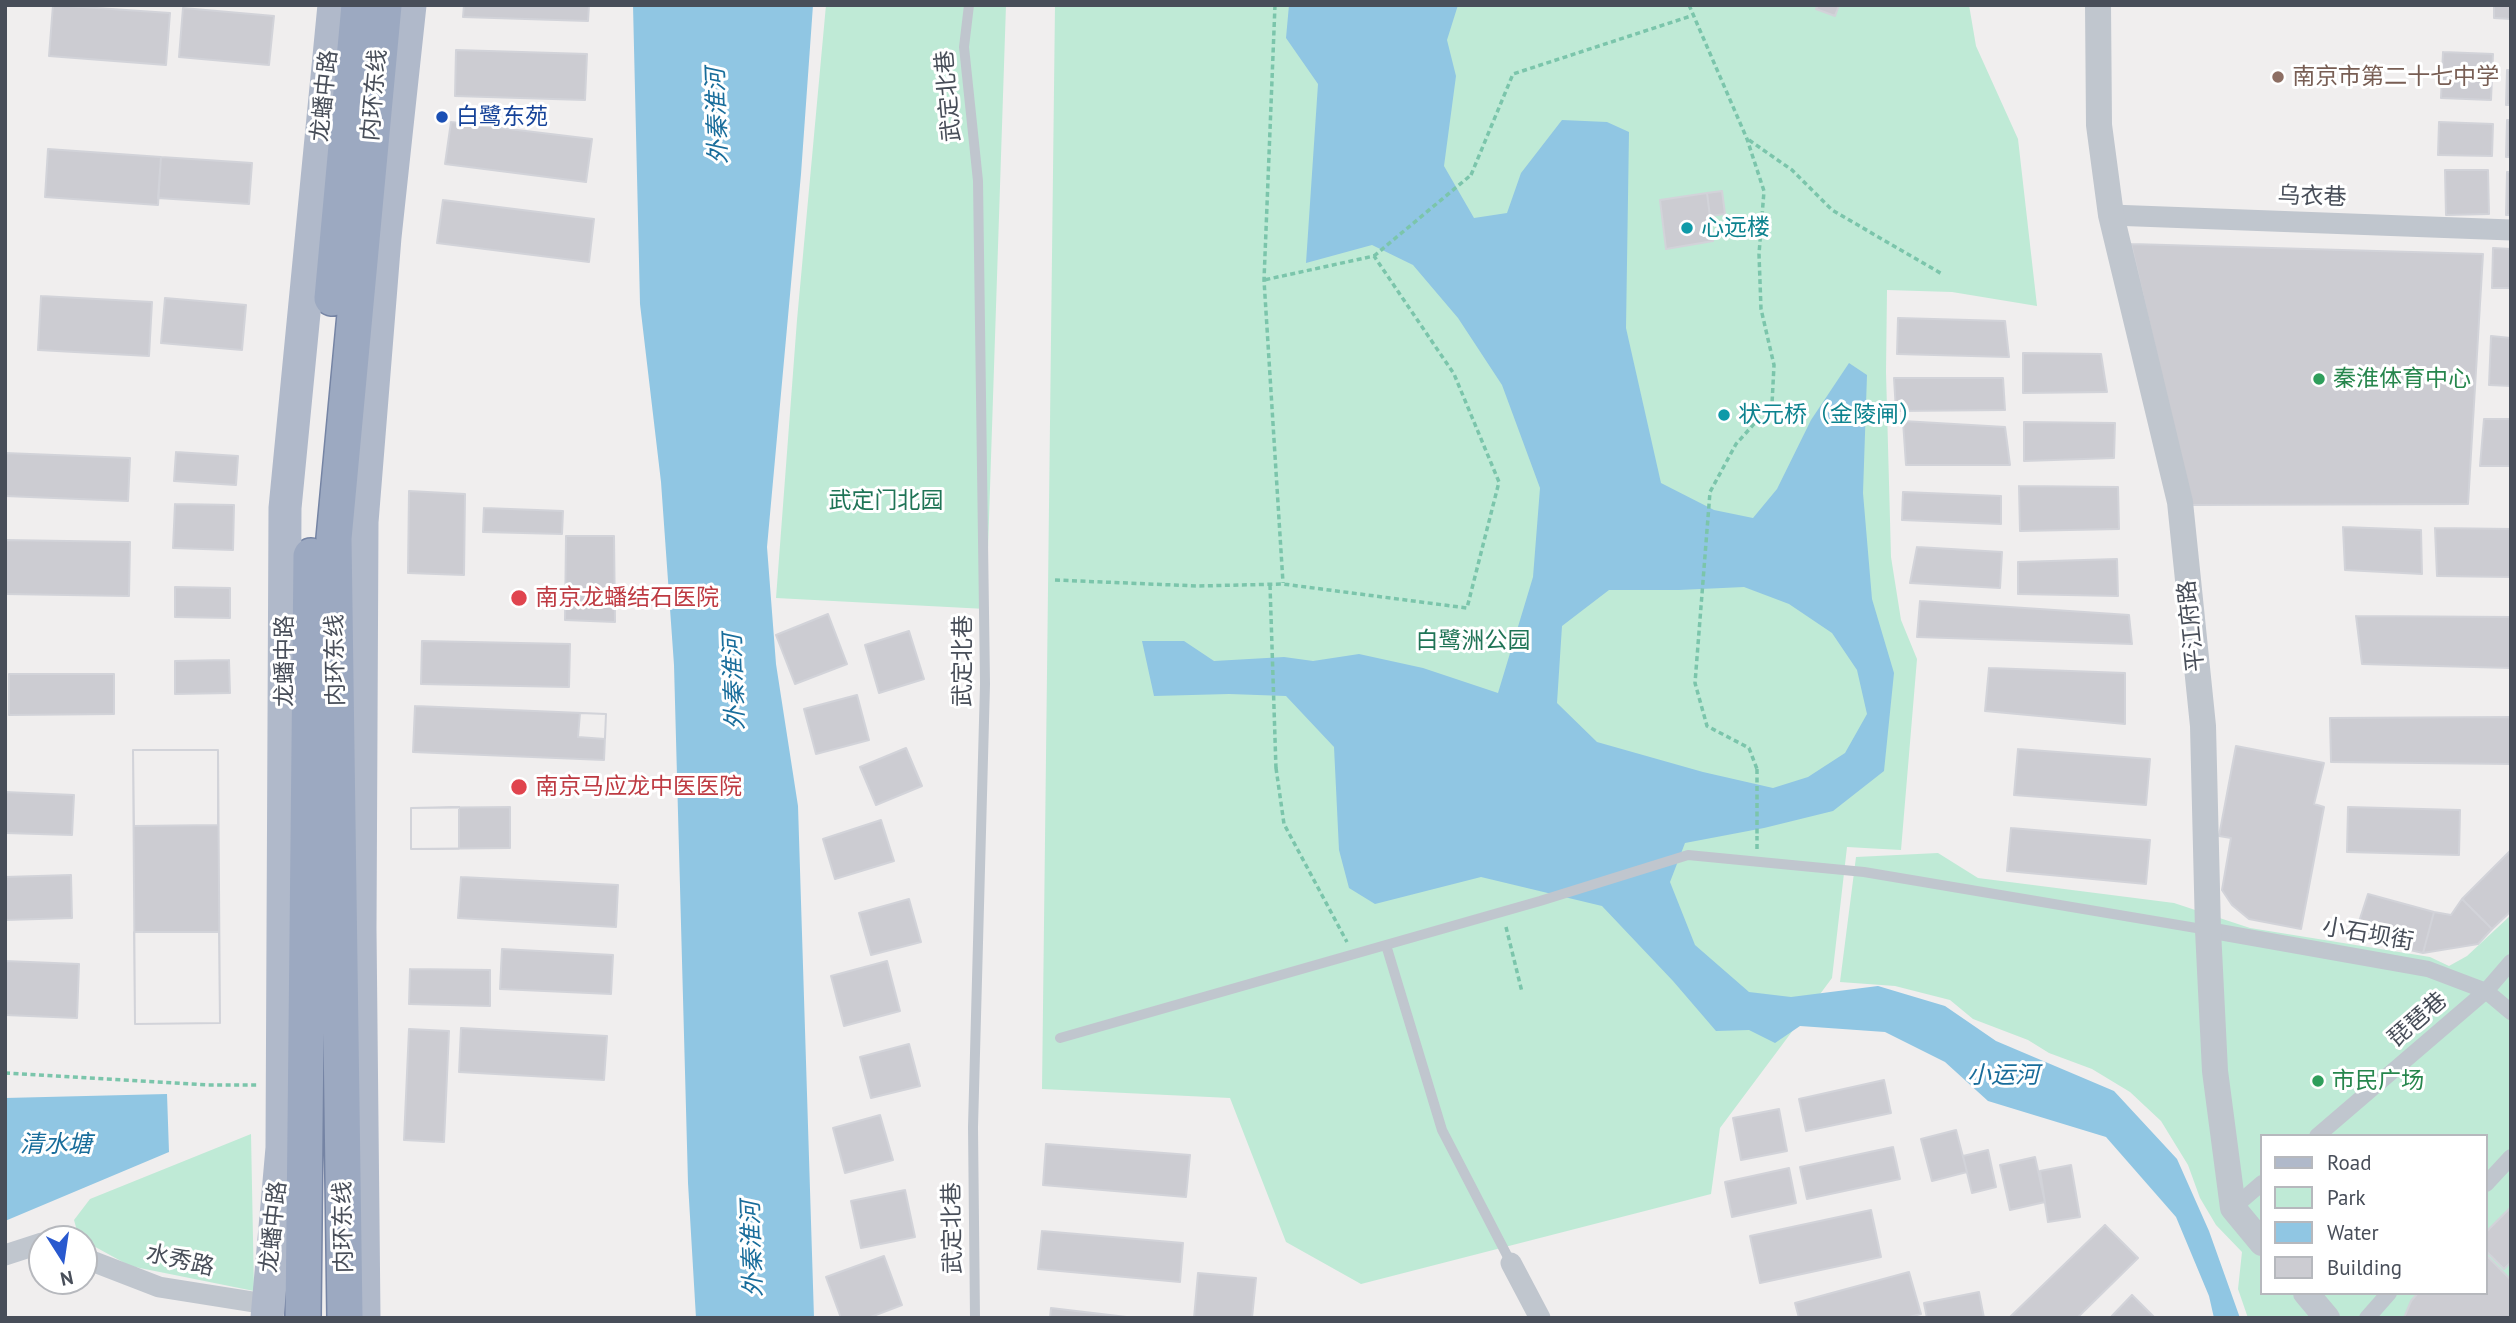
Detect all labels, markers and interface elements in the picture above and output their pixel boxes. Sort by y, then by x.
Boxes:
street label: 内环东线 [357,48,393,142]
street label: 龙蟠中路 [306,49,344,143]
street label: 武定北巷 [931,49,967,143]
place label: 南京市第二十七中学 [2292,63,2499,91]
water label: 外秦淮河 [702,68,734,164]
marker: 南京市第二十七中学 [2270,69,2286,85]
place label: 白鹭东苑 [456,103,548,131]
marker: 白鹭东苑 [434,109,450,125]
street label: 乌衣巷 [2277,182,2347,212]
place label: 心远楼 [1701,214,1770,242]
marker: 心远楼 [1679,220,1695,236]
place label: 秦淮体育中心 [2333,365,2471,393]
marker: 秦淮体育中心 [2311,371,2327,387]
place label: 状元桥（金陵闸） [1738,401,1922,429]
marker: 状元桥（金陵闸） [1716,407,1732,423]
park label: 武定门北园 [829,487,943,515]
street label: 平江府路 [2173,579,2211,673]
place label: 南京龙蟠结石医院 [535,584,719,612]
marker: 南京龙蟠结石医院 [509,588,529,608]
street label: 内环东线 [321,614,351,706]
street label: 龙蟠中路 [271,615,299,707]
street label: 武定北巷 [949,615,977,707]
park label: 白鹭洲公园 [1416,627,1530,655]
water label: 外秦淮河 [719,634,751,730]
place label: 南京马应龙中医医院 [535,773,742,801]
marker: 南京马应龙中医医院 [509,777,529,797]
street label: 小石坝街 [2320,913,2416,957]
street label: 琵琶巷 [2383,987,2453,1053]
water label: 小运河 [1967,1062,2039,1090]
place label: 市民广场 [2332,1067,2424,1095]
marker: 市民广场 [2310,1073,2326,1089]
water label: 清水塘 [20,1131,92,1159]
legend [2260,1134,2488,1295]
text: Road [2327,1149,2371,1176]
street label: 龙蟠中路 [255,1180,293,1274]
street label: 内环东线 [329,1181,359,1273]
street label: 武定北巷 [938,1182,968,1274]
text: Park [2327,1184,2366,1211]
water label: 外秦淮河 [737,1201,769,1297]
text: Water [2327,1219,2379,1246]
north arrow [28,1225,98,1295]
street label: 水秀路 [143,1240,217,1282]
text: Building [2327,1254,2402,1281]
text: N [58,1266,76,1292]

